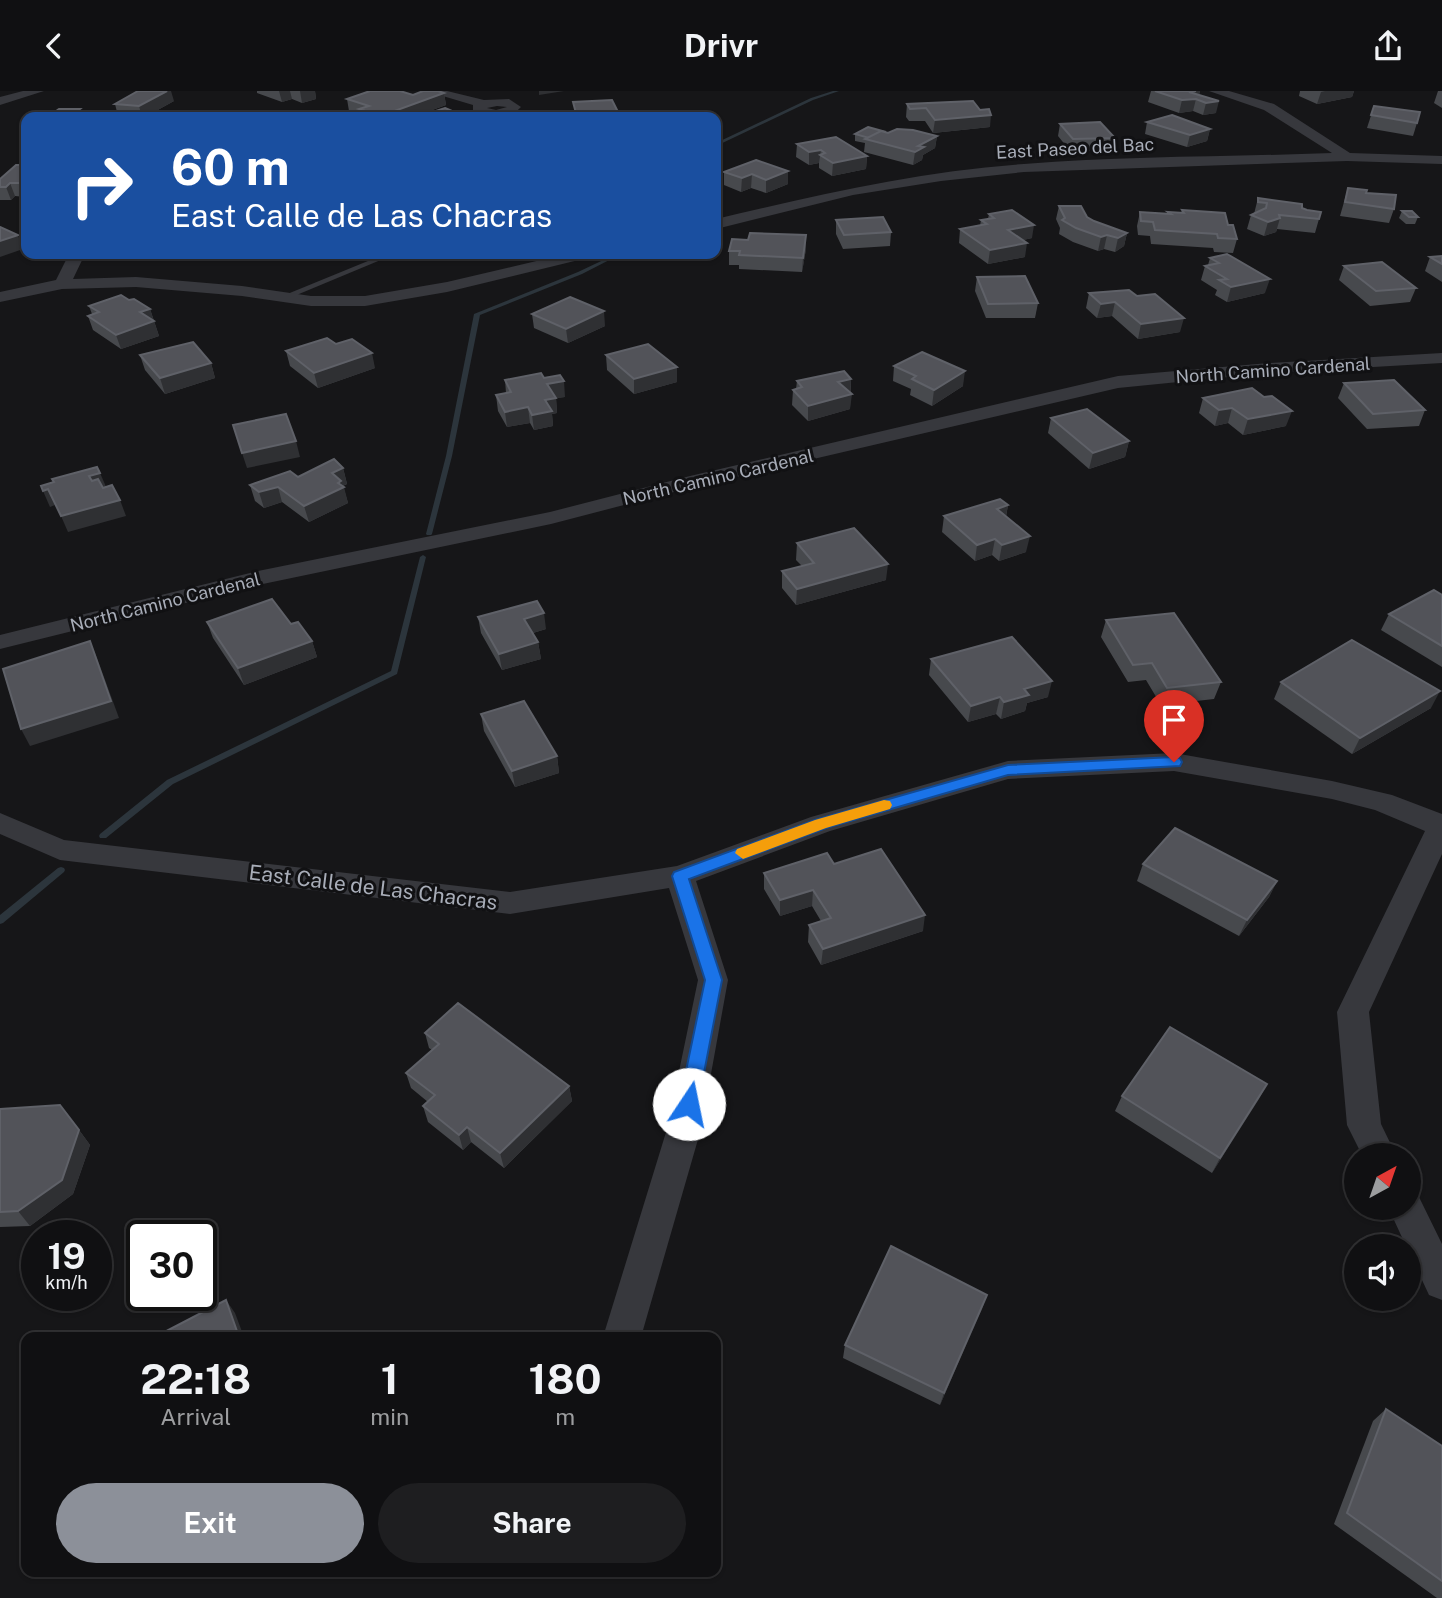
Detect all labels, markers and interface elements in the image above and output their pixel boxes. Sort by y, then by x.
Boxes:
icon: back [35,27,73,65]
text: Drivr [684,27,758,64]
icon: share [1369,27,1407,65]
street label: East Paseo del Bac [995,133,1155,163]
text: 60 m [171,138,290,196]
icon: right [56,140,147,231]
text: East Calle de Las Chacras [171,197,552,234]
street label: North Camino Cardenal [1175,353,1371,387]
street label: North Camino Cardenal [621,445,815,509]
street label: North Camino Cardenal [68,568,262,636]
pin [1144,690,1204,762]
icon: arrive [1155,701,1193,739]
street label: East Calle de Las Chacras [247,859,499,915]
position arrow [652,1067,726,1141]
north arrow [1344,1143,1421,1220]
map controls [1344,1143,1421,1311]
speed limit sign: 30 [126,1220,217,1311]
button: sound [1344,1234,1421,1311]
text: 19 [47,1236,86,1277]
text: km/h [45,1272,88,1293]
text: 22:18 [140,1354,251,1403]
text: 1 [381,1354,399,1403]
text: 180 [529,1354,602,1403]
text: Arrival [160,1403,231,1430]
text: min [370,1403,409,1430]
text: m [555,1403,575,1430]
button: Exit [56,1483,364,1563]
button: Share [378,1483,686,1563]

